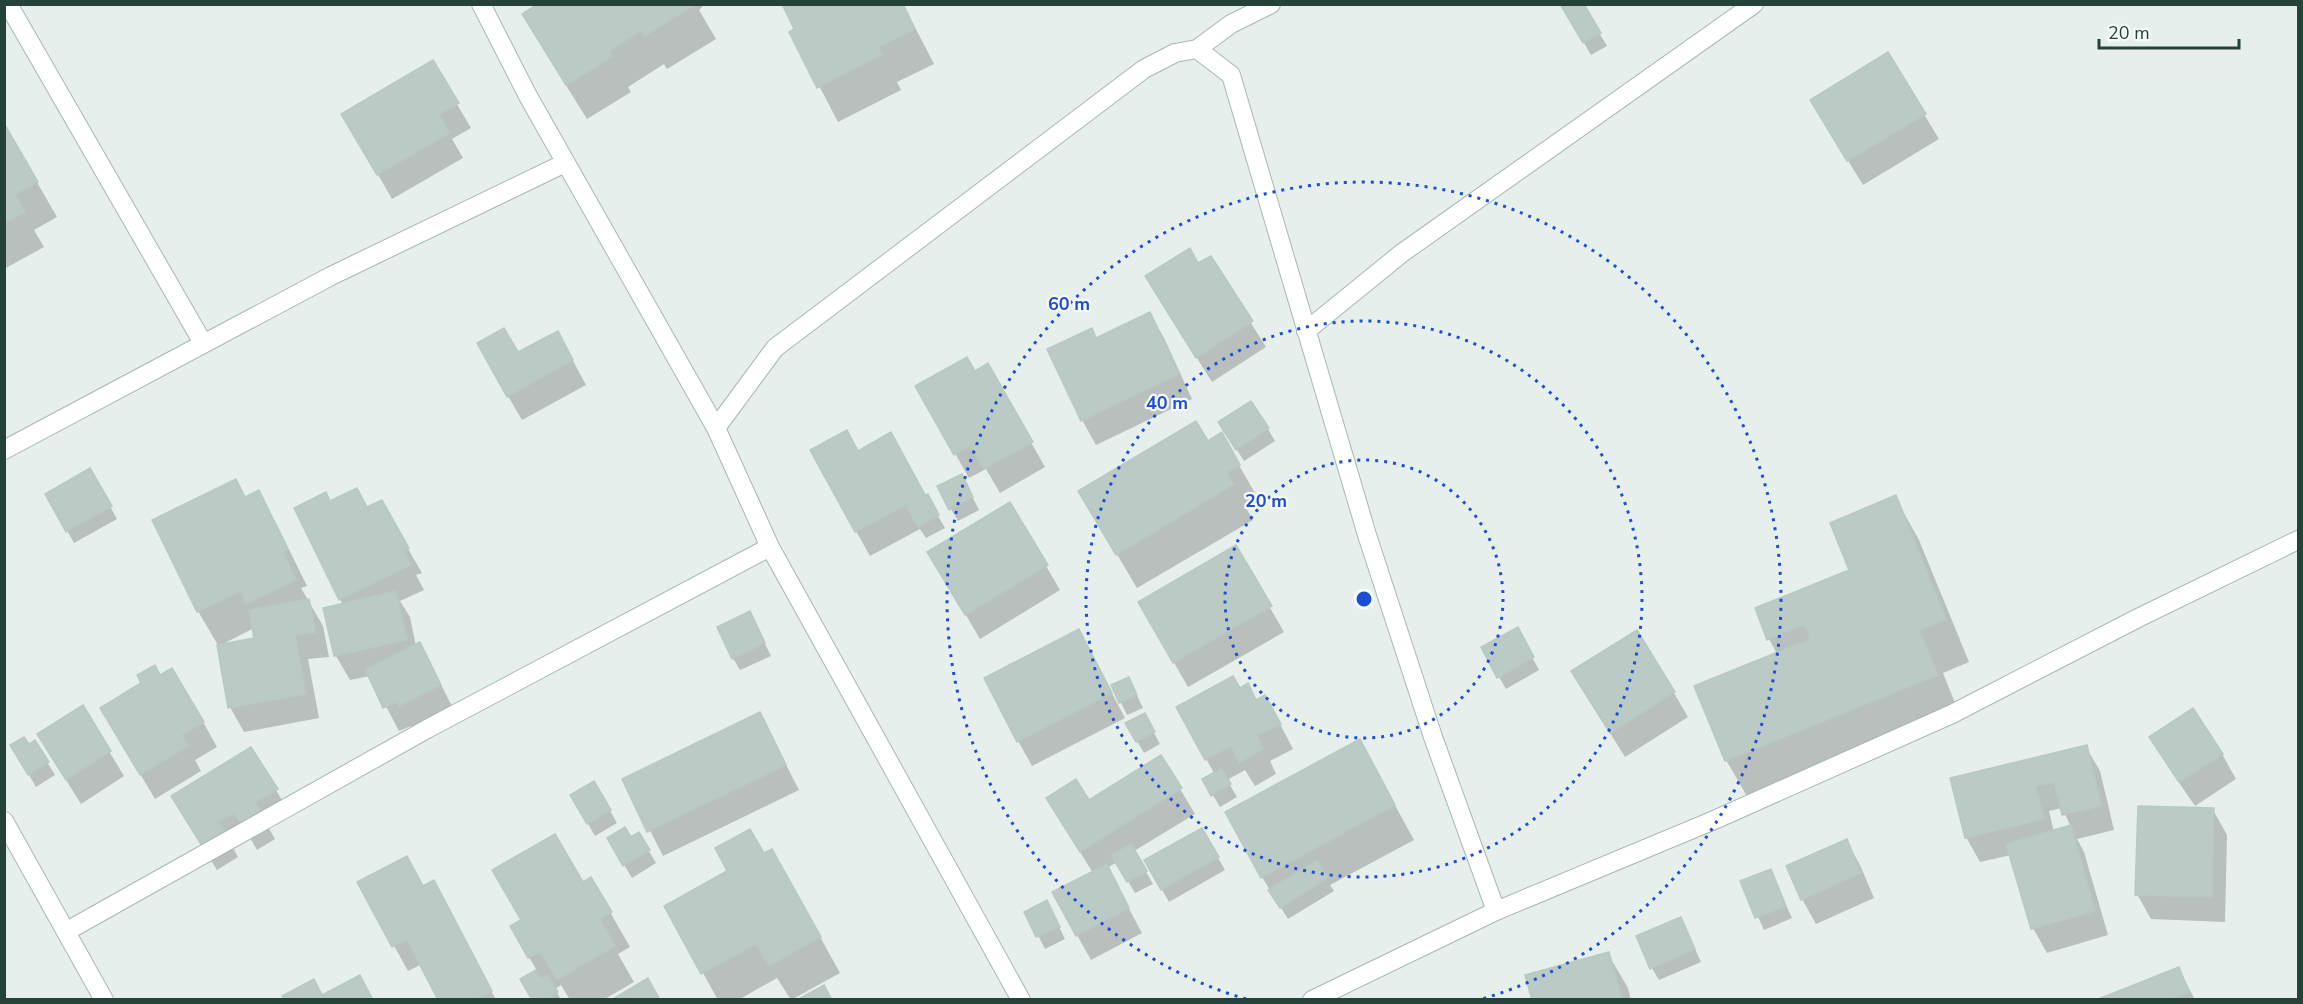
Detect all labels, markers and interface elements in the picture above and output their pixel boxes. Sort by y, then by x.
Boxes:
scale bar [2099,12,2238,50]
text: 20 m [2108,21,2150,45]
text: 60 m [1048,292,1090,316]
text: 40 m [1146,391,1188,415]
text: 20 m [1245,489,1287,513]
centre of rings [1354,589,1374,609]

